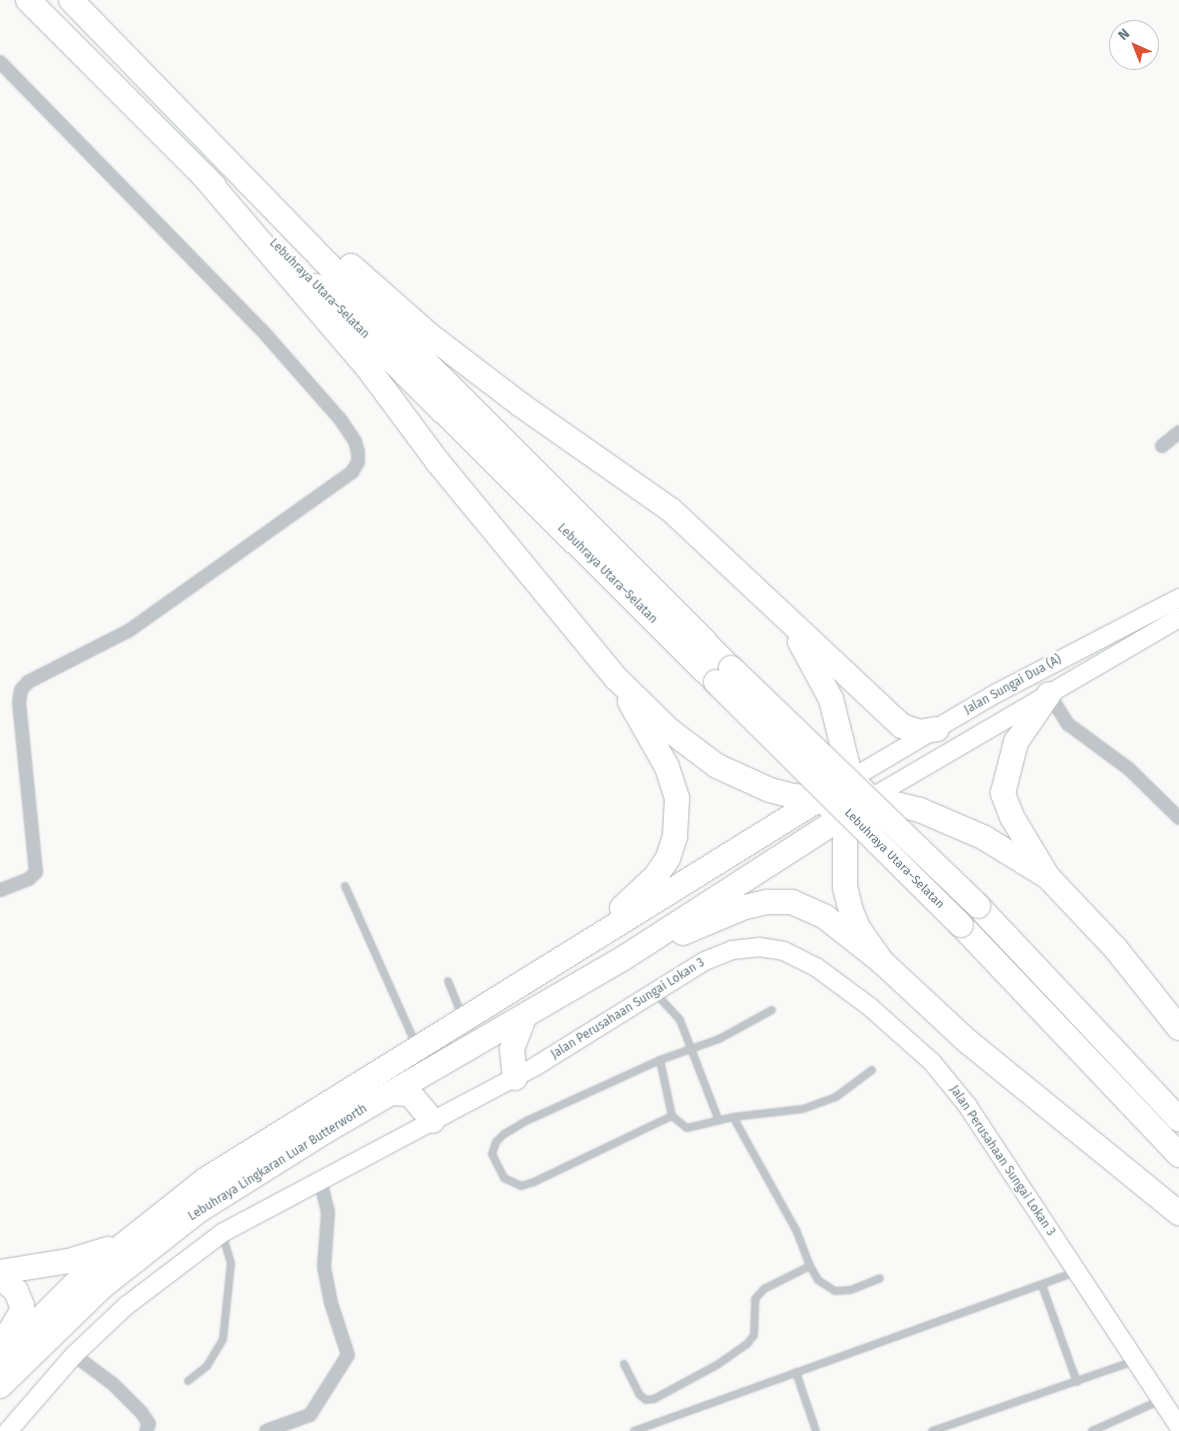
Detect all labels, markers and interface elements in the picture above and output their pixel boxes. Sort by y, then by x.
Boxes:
north arrow [1109,20,1159,70]
text: N [1115,25,1133,44]
street label: Lebuhraya Utara–Selatan [266,236,372,342]
street label: Lebuhraya Utara–Selatan [554,521,660,627]
street label: Jalan Sungai Dua (A) [962,652,1064,718]
street label: Lebuhraya Utara–Selatan [841,806,947,912]
street label: Jalan Perusahaan Sungai Lokan 3 [549,956,707,1062]
street label: Jalan Perusahaan Sungai Lokan 3 [946,1083,1058,1239]
street label: Lebuhraya Lingkaran Luar Butterworth [186,1102,370,1224]

